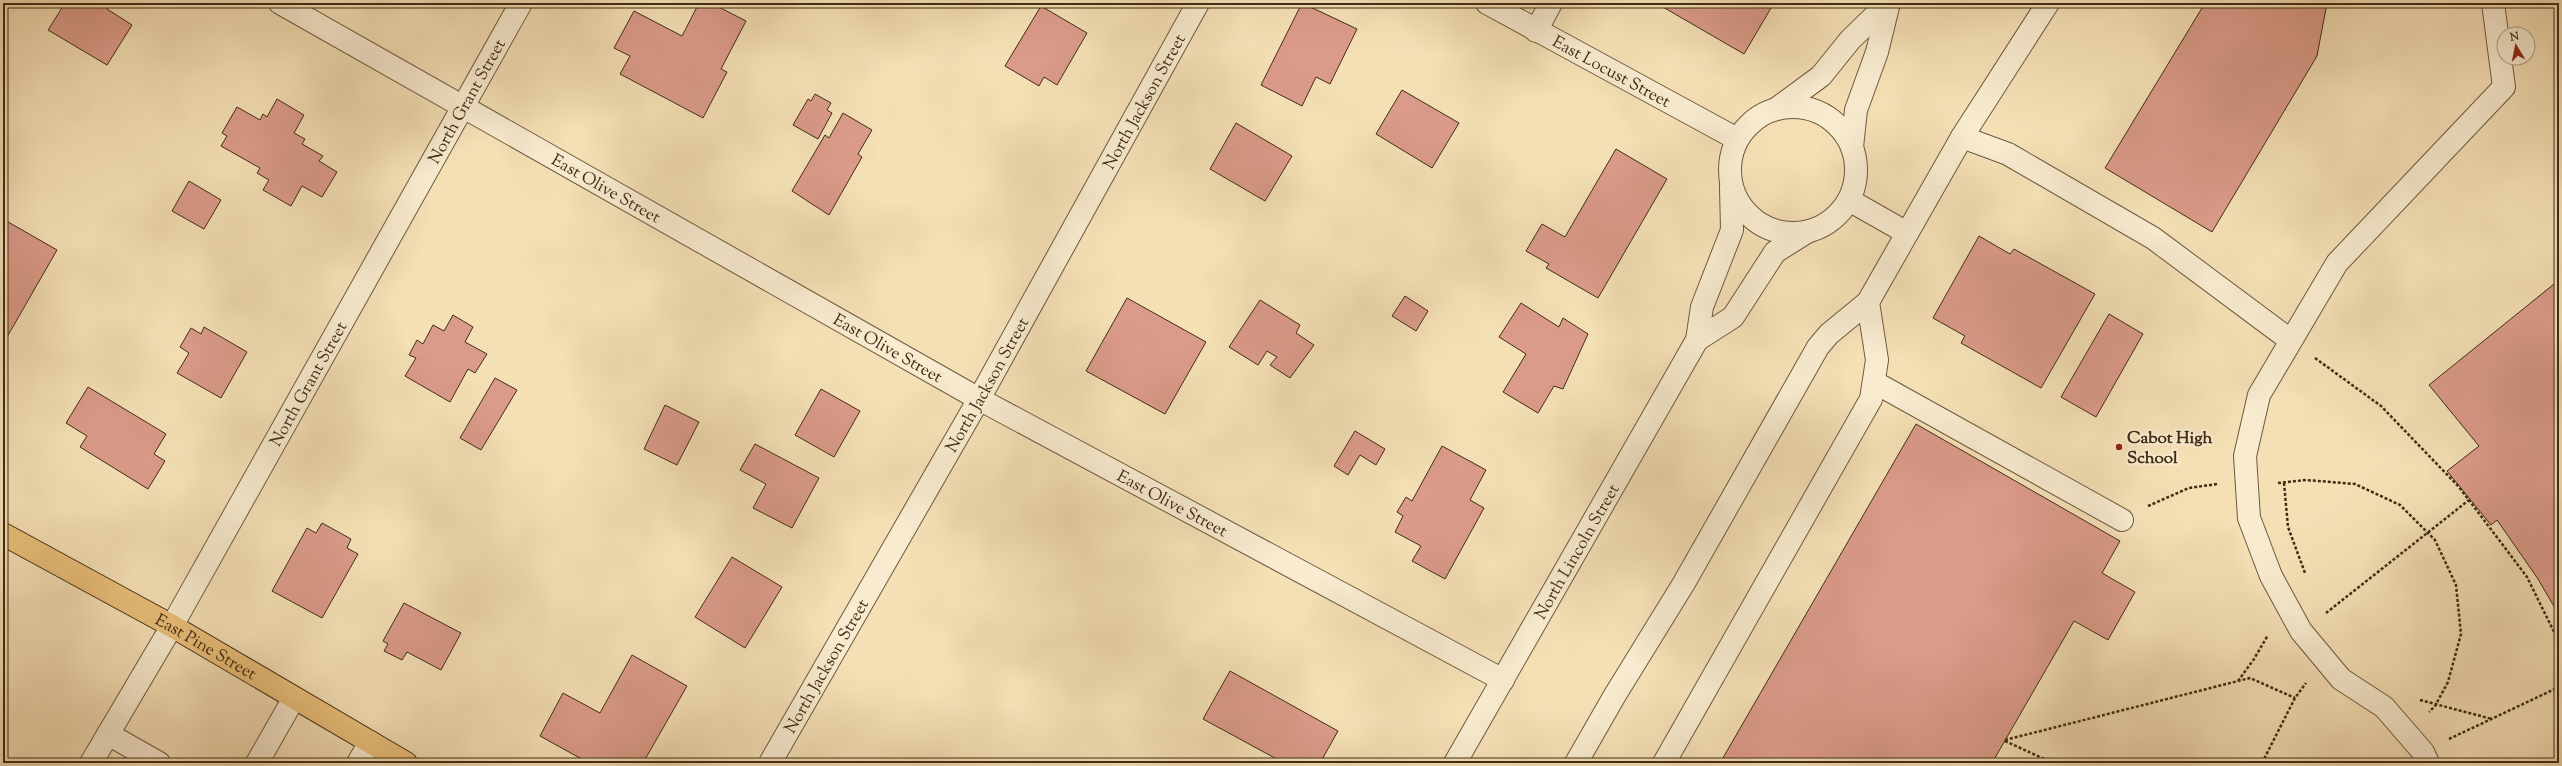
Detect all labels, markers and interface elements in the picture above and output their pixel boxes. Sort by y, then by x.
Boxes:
north arrow [2496,26,2536,66]
text: N [2508,28,2520,46]
street label: North Jackson Street [1098,30,1193,174]
street label: East Locust Street [1547,31,1674,115]
street label: North Grant Street [423,35,513,169]
street label: East Olive Street [546,149,665,230]
street label: East Olive Street [828,309,946,390]
street label: North Jackson Street [941,313,1036,458]
street label: North Grant Street [265,318,354,451]
place label: Cabot High School [2127,427,2213,471]
marker: Cabot High School [2114,442,2124,452]
street label: East Olive Street [1112,465,1231,544]
street label: North Lincoln Street [1530,480,1626,624]
street label: North Jackson Street [779,595,876,739]
street label: East Pine Street [150,609,260,687]

